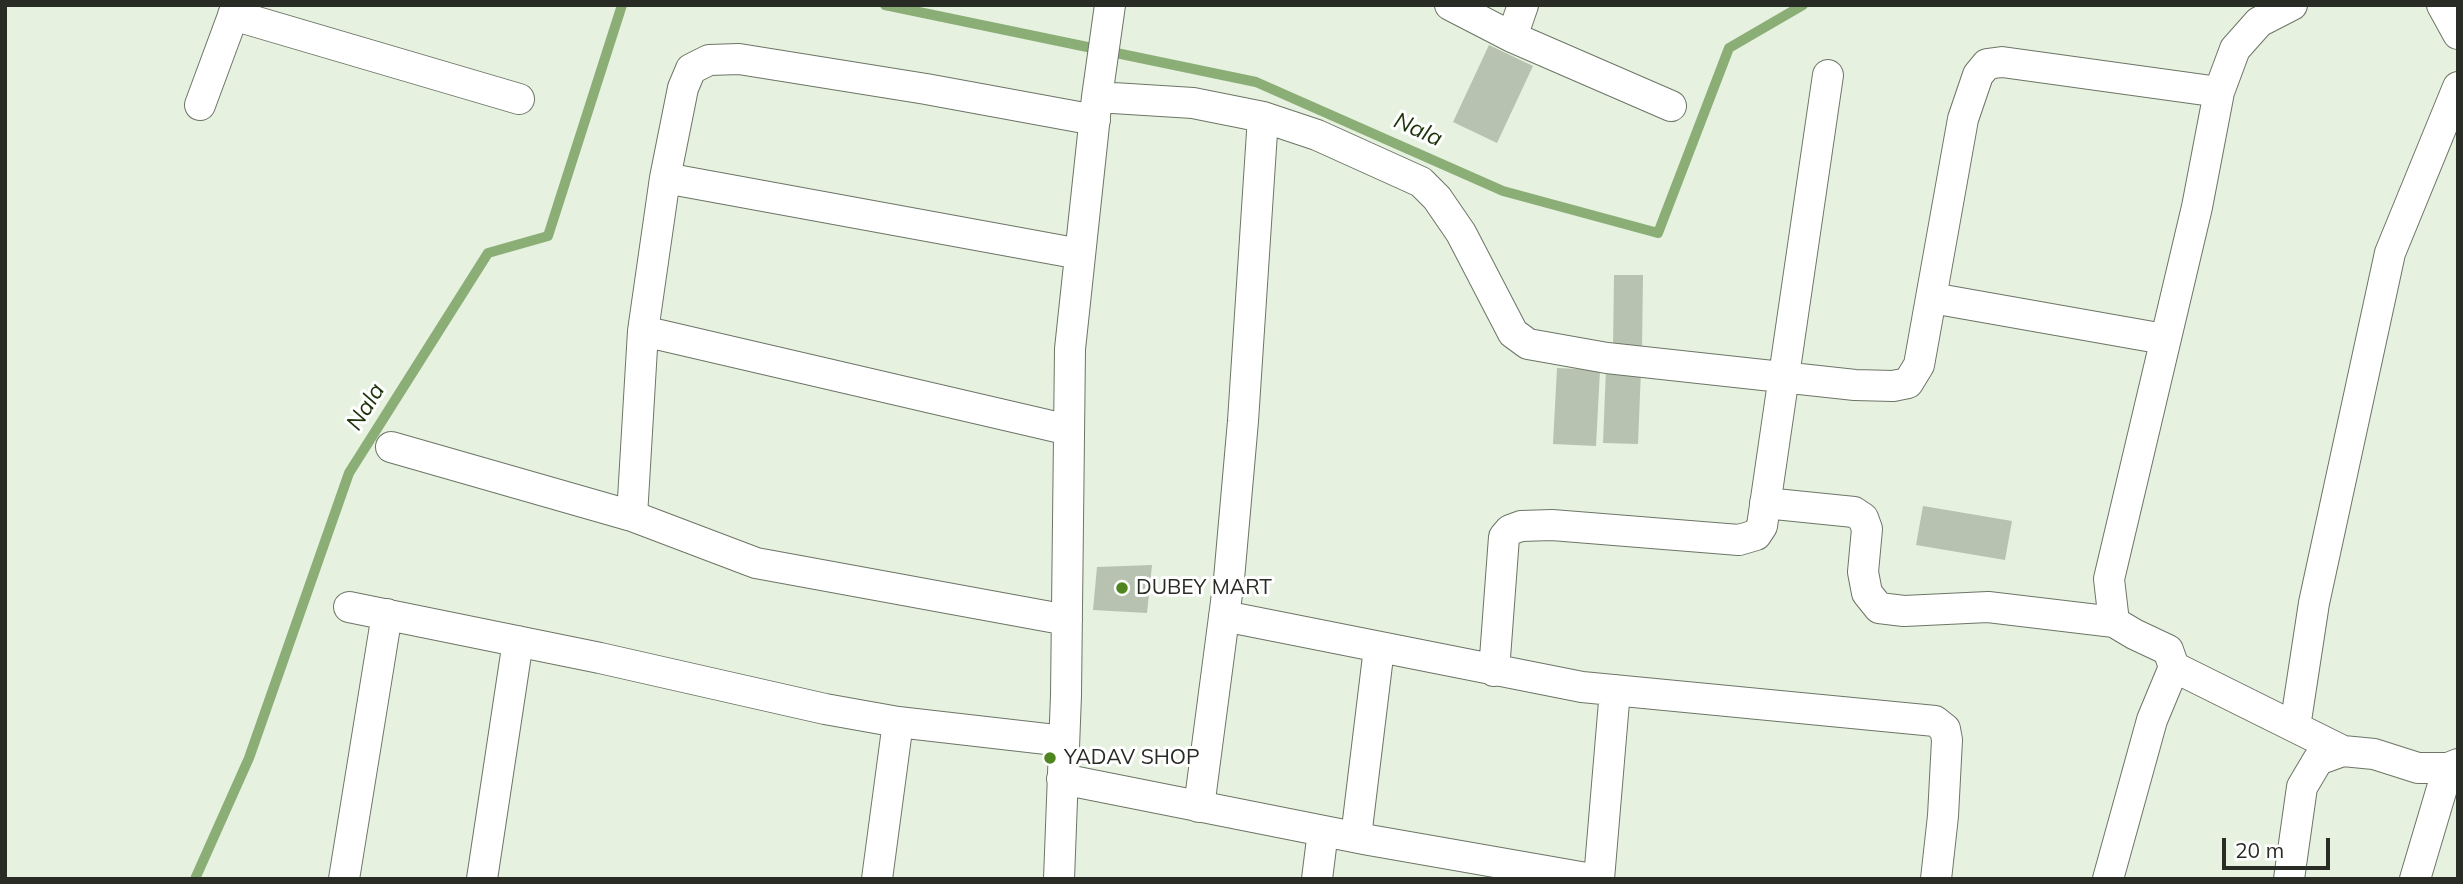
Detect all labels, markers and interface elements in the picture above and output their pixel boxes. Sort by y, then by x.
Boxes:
water label: Nala [1389,107,1447,153]
water label: Nala [341,378,391,436]
place label: DUBEY MART [1136,575,1272,601]
marker: DUBEY MART [1114,580,1130,596]
place label: YADAV SHOP [1064,745,1200,771]
marker: YADAV SHOP [1042,750,1058,766]
scale bar [2225,824,2334,868]
text: 20 m [2235,837,2284,863]

